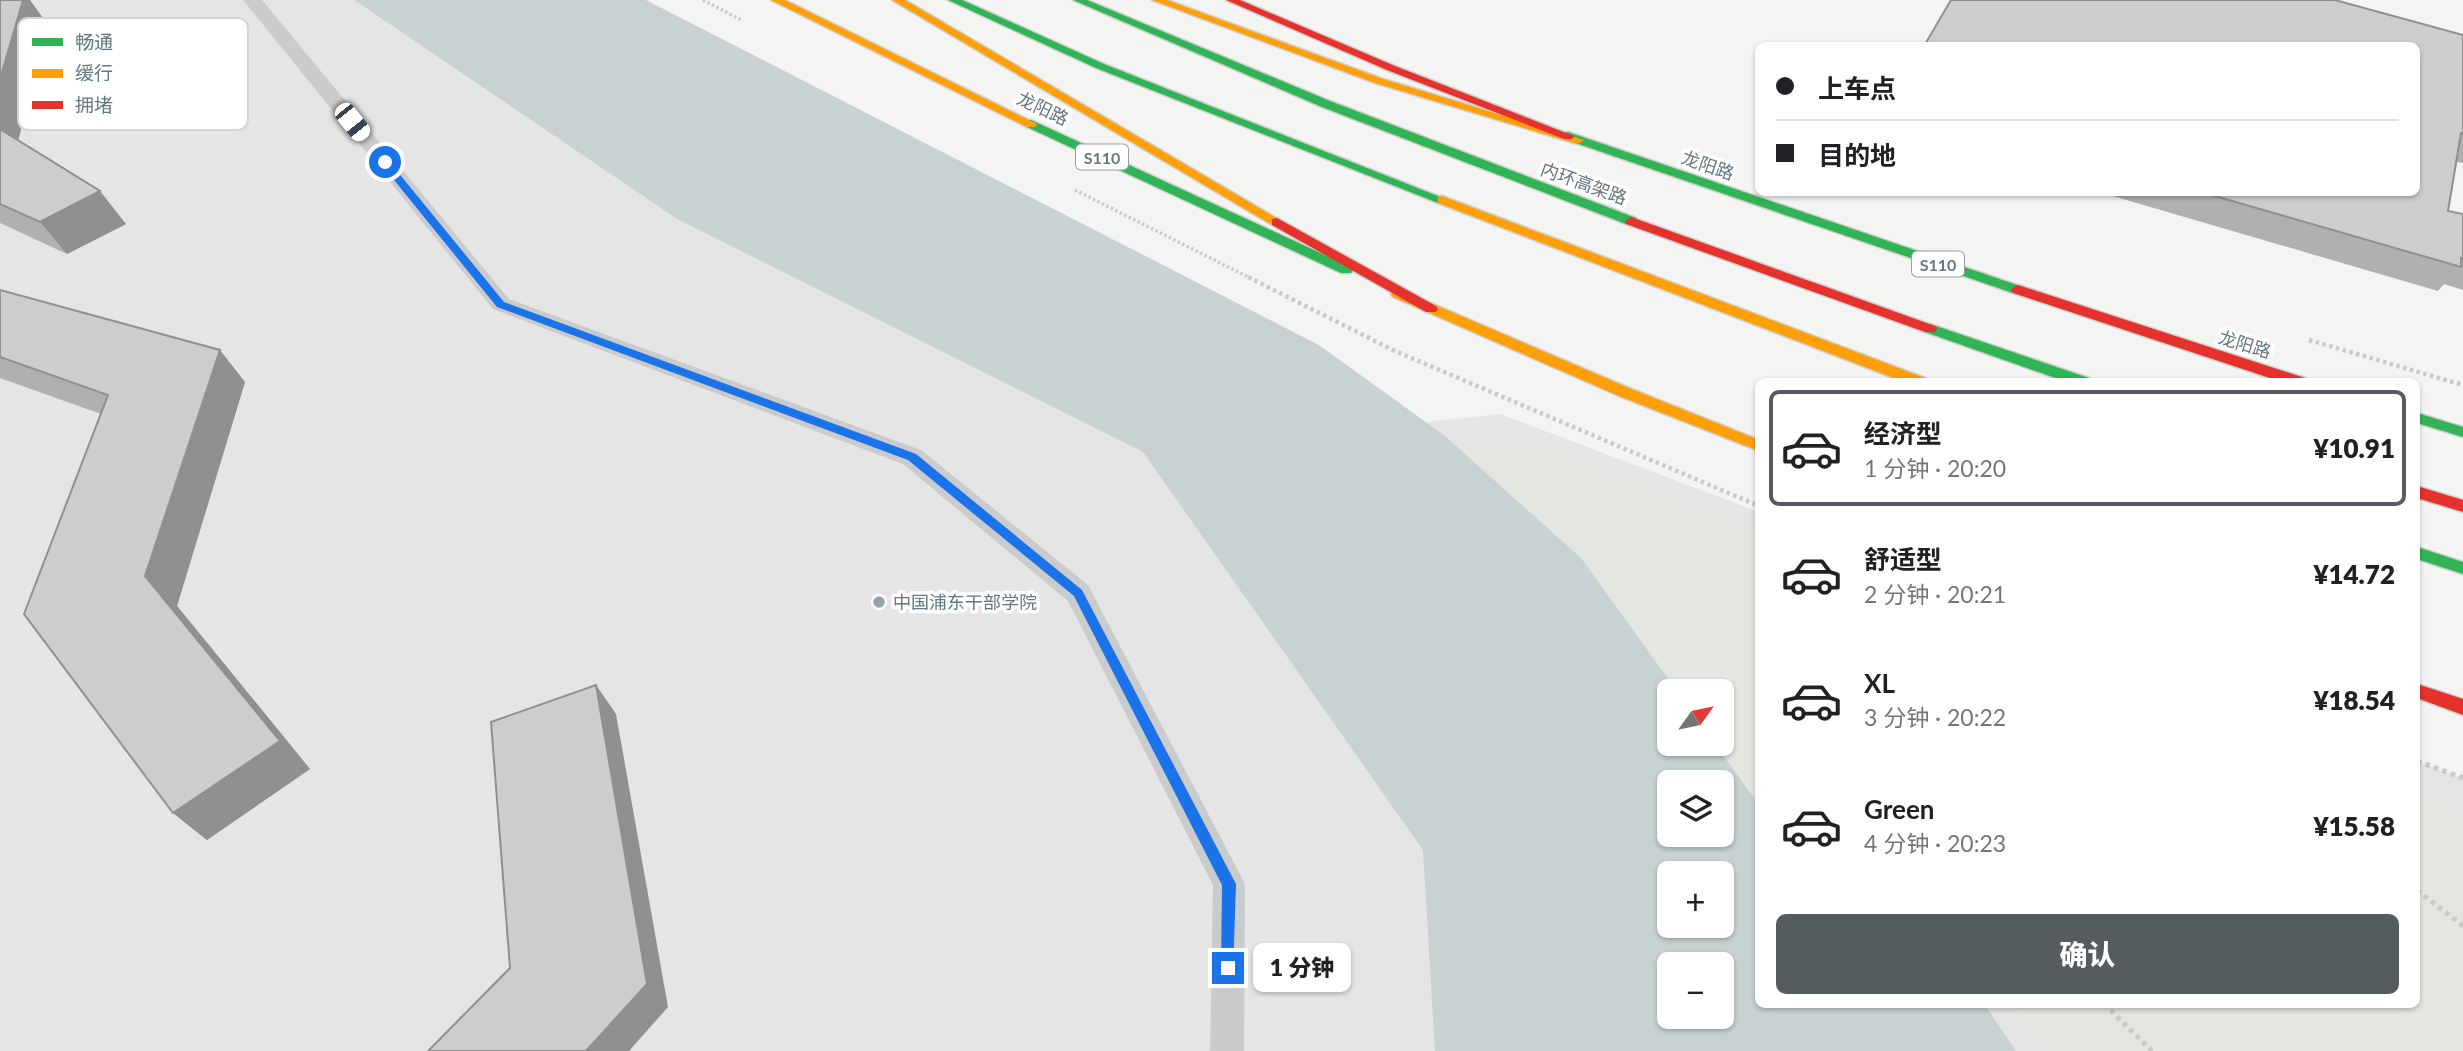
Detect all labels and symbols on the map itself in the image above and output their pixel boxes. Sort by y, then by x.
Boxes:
legend [18,18,248,130]
text: 畅通 [75,30,113,53]
text: 缓行 [75,61,113,84]
street label: 龙阳路 [1014,87,1072,129]
text: 拥堵 [75,93,113,116]
car [331,99,374,145]
road number: S110 [1076,144,1128,169]
route start [369,146,401,178]
street label: 龙阳路 [1679,146,1737,184]
street label: 内环高架路 [1538,157,1630,209]
road number: S110 [1912,252,1964,276]
street label: 龙阳路 [2216,326,2274,362]
place label: 中国浦东干部学院 [893,591,1037,613]
marker: 中国浦东干部学院 [871,594,887,610]
north arrow [1657,679,1734,756]
callout: 1 分钟 [1252,944,1350,992]
route end [1212,952,1244,984]

